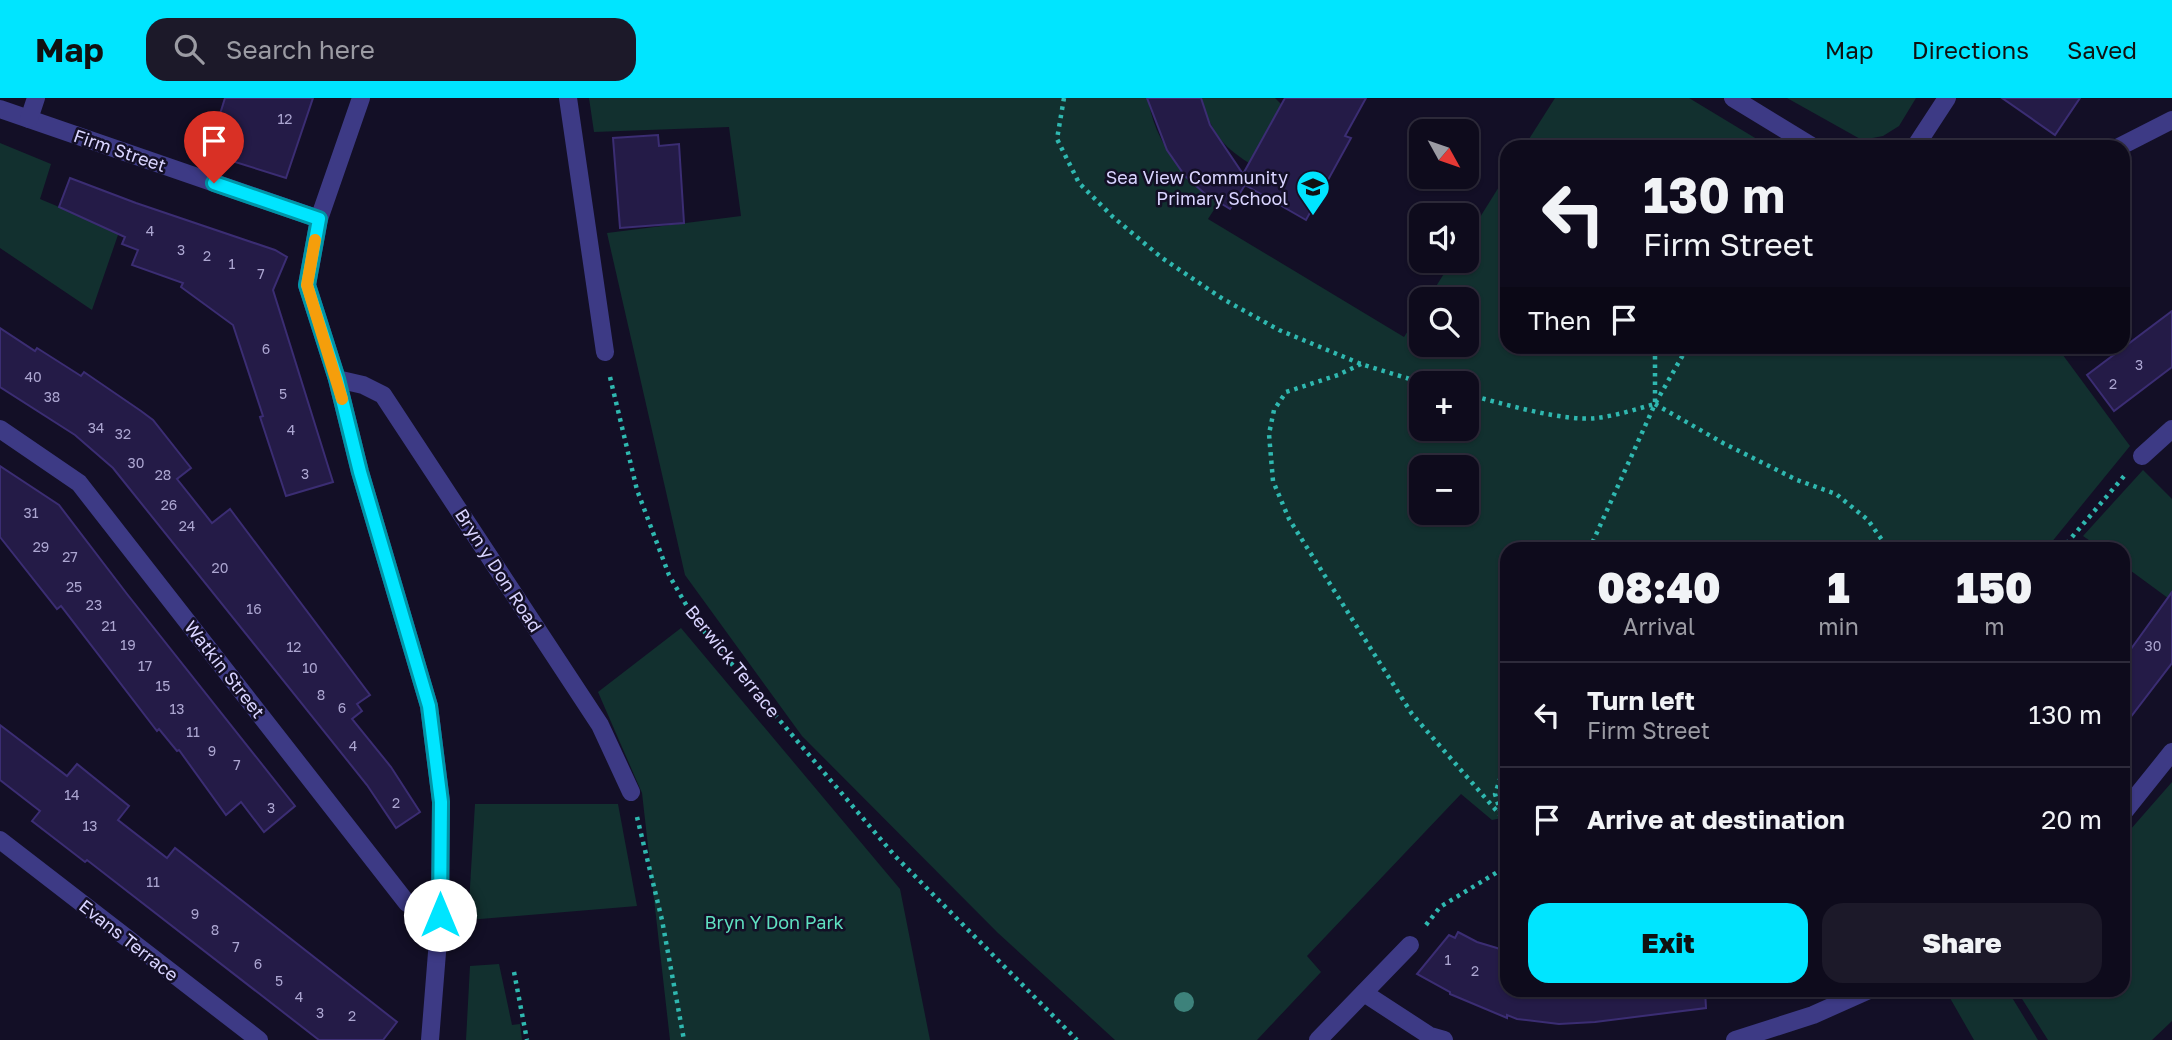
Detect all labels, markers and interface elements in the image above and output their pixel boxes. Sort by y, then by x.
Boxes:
search box [146,18,636,81]
text: Map [35,30,104,69]
icon: search [170,30,208,68]
text: Search here [226,34,375,65]
text: Map [1825,35,1874,64]
text: Directions [1912,35,2029,64]
text: Saved [2067,35,2137,64]
house number: 12 [278,110,292,127]
pin [184,111,244,183]
north arrow [1409,119,1479,189]
map controls [1409,119,1479,525]
icon: arrive [195,122,233,160]
street label: Firm Street [71,124,169,176]
text: 130 m [1643,165,1785,224]
place label: Sea View Community Primary School [1106,166,1288,209]
school or university icon: Sea View Community Primary School [1294,168,1332,217]
icon: left [1528,168,1619,259]
button: sound [1409,203,1479,273]
house number: 4 [146,222,154,239]
text: Firm Street [1643,225,1814,263]
house number: 3 [177,241,185,258]
house number: 2 [203,247,211,264]
house number: 1 [229,255,236,272]
house number: 7 [257,265,265,282]
button: search [1409,287,1479,357]
icon: arrive [1605,301,1643,339]
text: Then [1528,305,1591,336]
house number: 6 [262,340,270,357]
house number: 3 [2135,356,2143,373]
house number: 40 [24,368,42,385]
button: + [1409,371,1479,441]
house number: 2 [2109,375,2117,392]
house number: 5 [279,385,287,402]
house number: 38 [44,388,60,405]
house number: 34 [88,419,104,436]
house number: 4 [287,421,295,438]
house number: 32 [115,425,131,442]
house number: 30 [128,454,144,471]
button: − [1409,455,1479,525]
house number: 3 [301,465,309,482]
house number: 28 [155,466,171,483]
house number: 26 [161,496,177,513]
house number: 31 [24,504,39,521]
street label: Bryn y Don Road [451,504,547,636]
house number: 24 [179,517,195,534]
house number: 29 [33,538,49,555]
house number: 27 [62,548,78,565]
house number: 20 [212,559,228,576]
text: 08:40 [1597,562,1721,612]
text: 1 [1827,562,1850,612]
text: 150 [1956,562,2033,612]
house number: 25 [66,578,82,595]
house number: 23 [86,596,102,613]
house number: 16 [246,600,262,617]
street label: Berwick Terrace [681,600,785,722]
text: Arrival [1623,612,1695,640]
text: min [1818,612,1859,640]
text: m [1984,612,2005,640]
street label: Watkin Street [180,616,270,722]
house number: 21 [102,617,117,634]
house number: 19 [120,636,136,653]
house number: 30 [2145,637,2161,654]
house number: 12 [287,638,301,655]
house number: 17 [138,657,152,674]
house number: 10 [302,659,318,676]
house number: 15 [156,677,170,694]
text: Turn left [1587,685,1695,716]
house number: 8 [317,686,325,703]
icon: left [1528,696,1566,734]
house number: 6 [338,699,346,716]
text: 130 m [2029,699,2102,730]
house number: 13 [170,700,184,717]
text: Firm Street [1587,716,1710,744]
house number: 11 [186,723,200,740]
house number: 4 [349,737,357,754]
house number: 9 [208,742,216,759]
house number: 7 [233,756,241,773]
house number: 14 [64,786,80,803]
house number: 2 [392,794,400,811]
house number: 3 [267,799,275,816]
icon: arrive [1528,801,1566,839]
text: Arrive at destination [1587,804,1845,835]
text: 20 m [2041,804,2102,835]
house number: 13 [83,817,97,834]
house number: 11 [146,873,160,890]
position arrow [403,878,477,952]
street label: Evans Terrace [75,894,183,986]
button: Exit [1528,903,1808,983]
button: Share [1822,903,2102,983]
house number: 9 [191,905,199,922]
park label: Bryn Y Don Park [704,911,844,933]
house number: 8 [211,921,219,938]
house number: 7 [232,938,240,955]
house number: 1 [1445,951,1452,968]
house number: 6 [254,955,262,972]
house number: 2 [1471,962,1479,979]
house number: 5 [275,972,283,989]
house number: 4 [295,988,303,1005]
house number: 3 [316,1004,324,1021]
house number: 2 [348,1007,356,1024]

